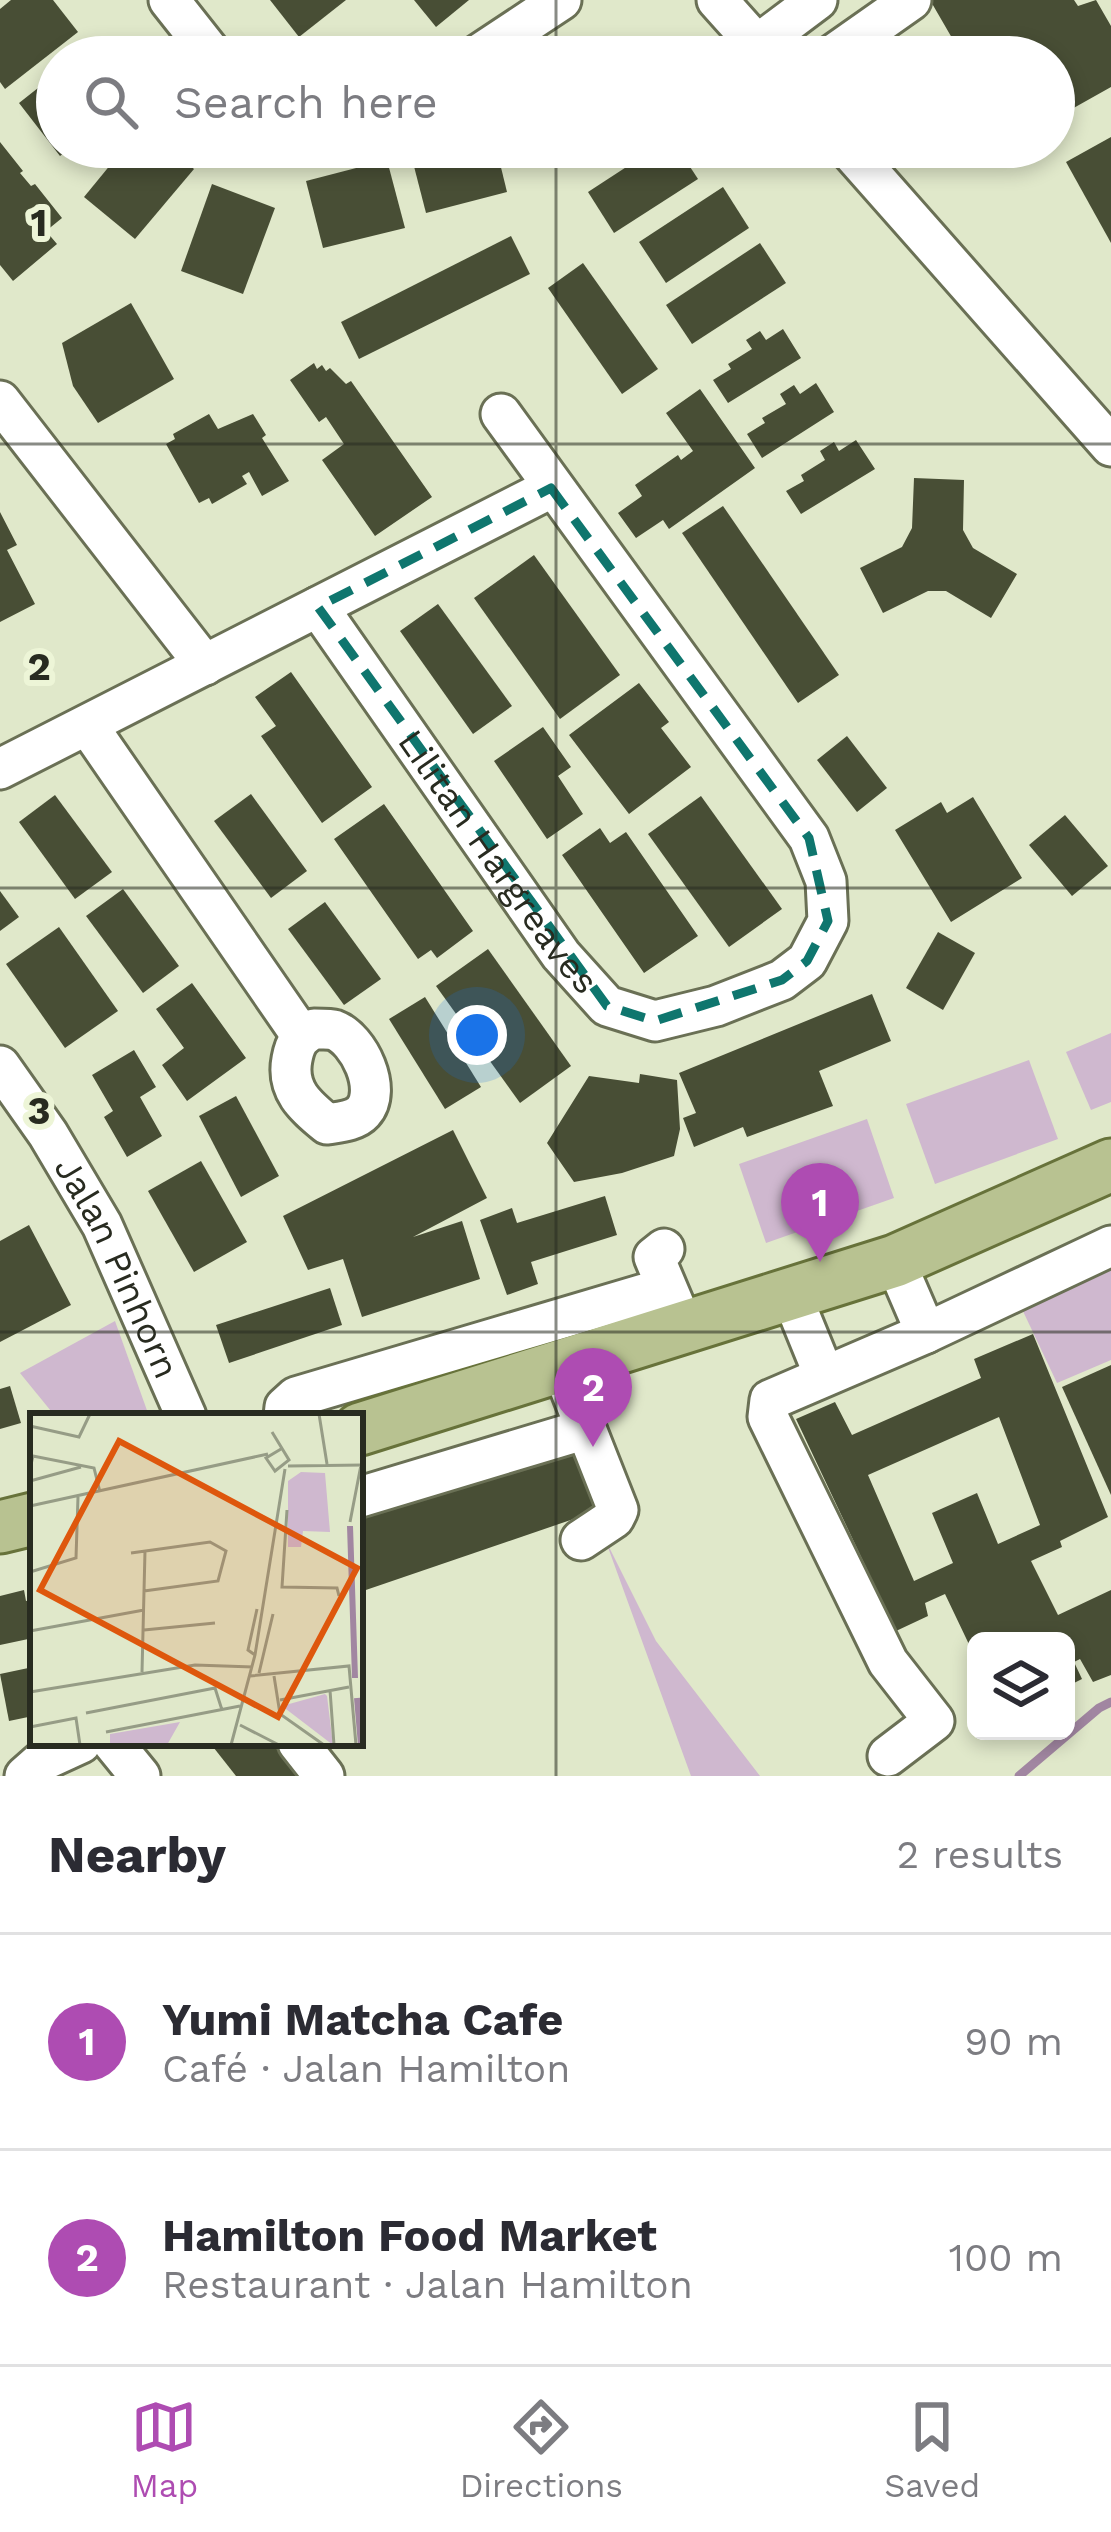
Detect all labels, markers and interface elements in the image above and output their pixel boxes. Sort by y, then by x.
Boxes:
search box [36,36,1075,168]
icon: search [78,69,144,135]
text: Search here [174,76,438,129]
text: 1 [31,200,47,245]
text: 2 [27,644,51,689]
street label: Lilitan Hargreaves [389,722,607,1002]
your location [447,1005,507,1065]
text: 3 [27,1088,51,1133]
street label: Jalan Pinhorn [45,1149,188,1385]
pin: 1 [781,1163,859,1262]
pin: 2 [554,1348,632,1447]
inset map [30,1413,363,1746]
map controls [967,1632,1075,1740]
button: layers [967,1632,1075,1740]
text: Nearby [48,1825,226,1884]
text: 2 results [897,1832,1063,1877]
text: Yumi Matcha Cafe [162,1993,563,2046]
text: 1 [79,2019,95,2064]
text: 90 m [964,2019,1063,2064]
text: Café · Jalan Hamilton [162,2046,570,2091]
text: Hamilton Food Market [162,2209,657,2262]
text: 2 [75,2235,99,2280]
text: 100 m [949,2235,1063,2280]
text: Restaurant · Jalan Hamilton [162,2262,693,2307]
tab: Map [131,2394,198,2505]
tab: Directions [460,2394,623,2505]
tab: Saved [884,2394,980,2505]

